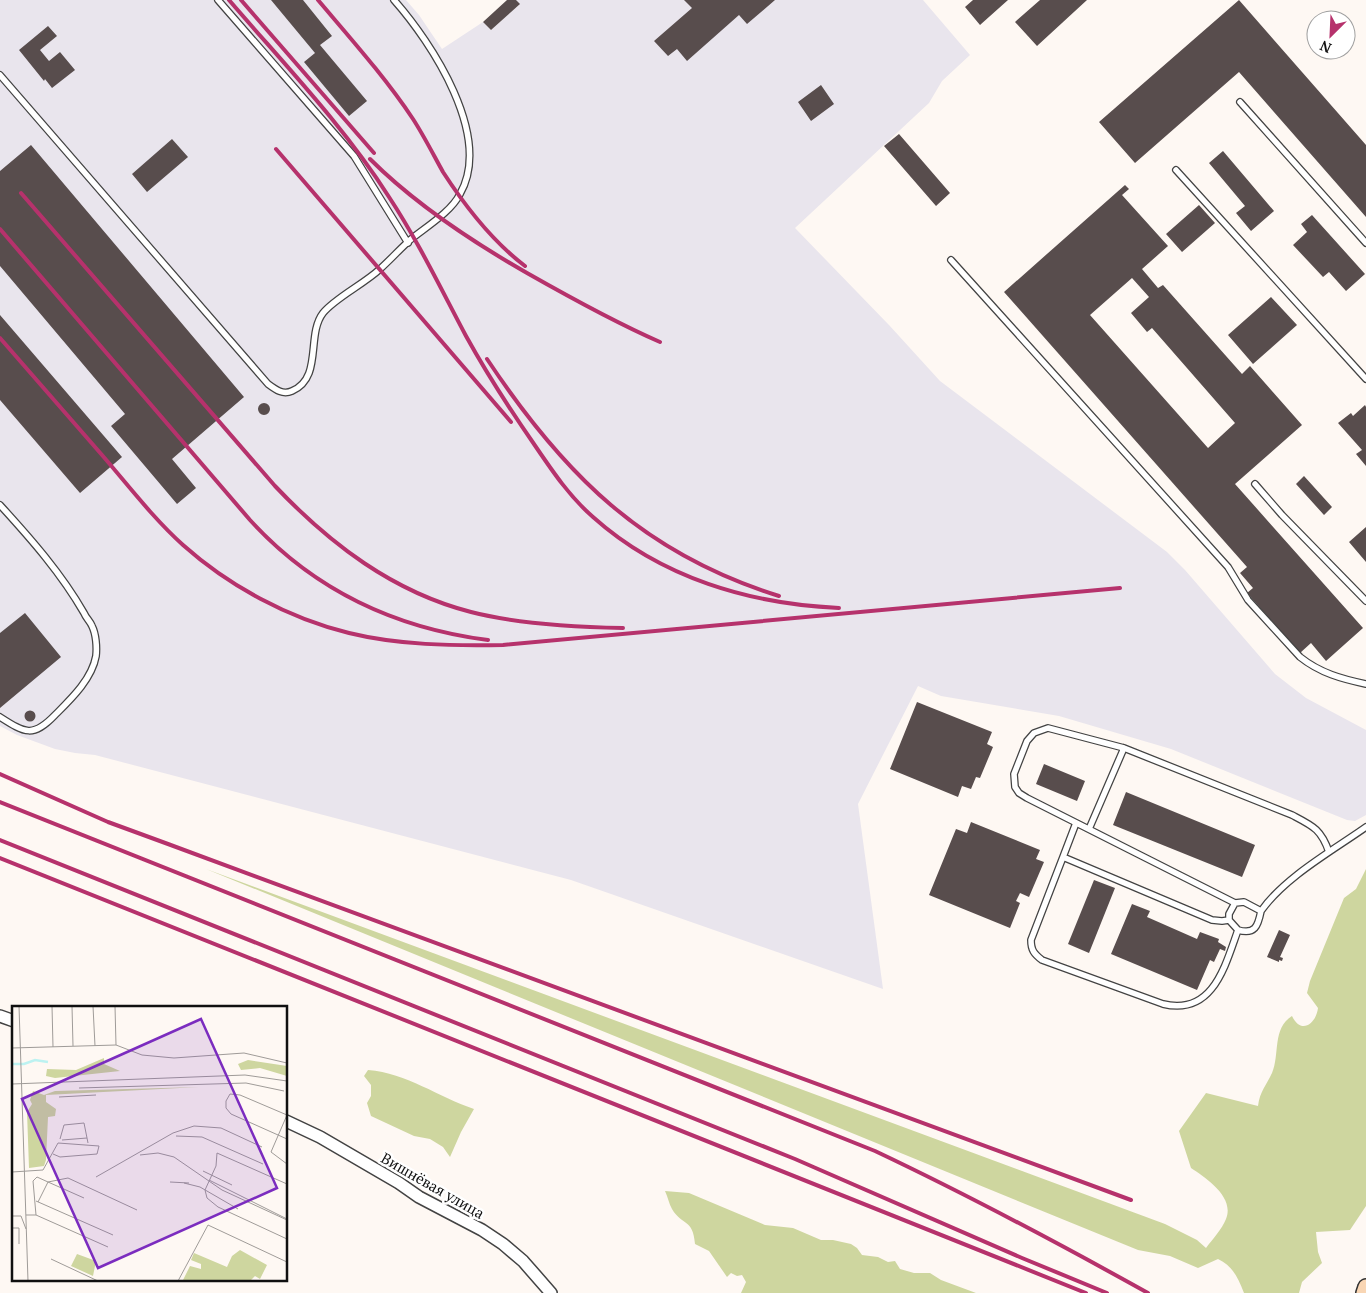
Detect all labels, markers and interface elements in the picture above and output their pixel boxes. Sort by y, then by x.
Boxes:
north arrow [1306,10,1356,60]
text: N [1316,36,1334,58]
inset map [12,1006,288,1280]
street label: Вишнёвая улица [378,1147,489,1223]

